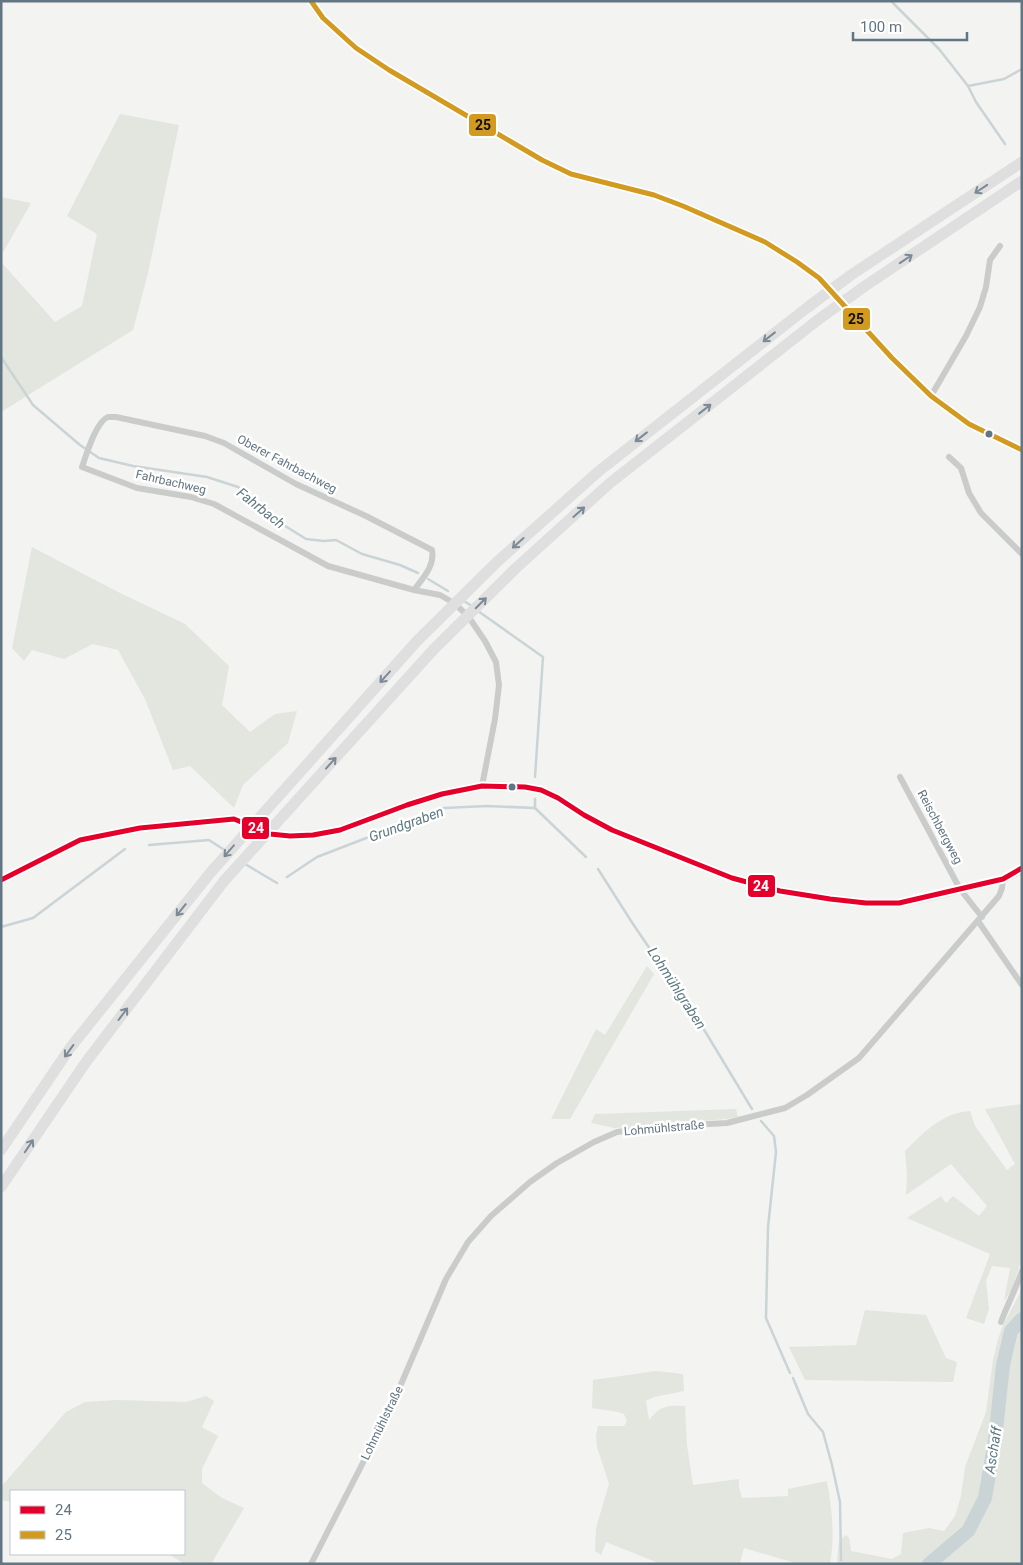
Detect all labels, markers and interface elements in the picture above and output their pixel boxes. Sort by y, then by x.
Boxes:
scale bar [853,10,967,42]
text: 100 m [860,18,902,36]
line badge: 25 [468,113,497,137]
text: 25 [475,117,491,133]
one-way arrow [974,184,988,194]
one-way arrow [899,254,913,264]
line badge: 25 [842,307,871,331]
text: 25 [848,311,864,327]
one-way arrow [763,332,776,343]
one-way arrow [698,404,711,415]
unlabelled marker [984,429,994,439]
street label: Oberer Fahrbachweg [235,432,339,496]
one-way arrow [635,432,648,443]
street label: Fahrbachweg [134,467,208,497]
water label: Fahrbach [234,484,288,532]
one-way arrow [572,506,585,518]
one-way arrow [512,537,525,549]
one-way arrow [475,597,487,609]
one-way arrow [379,671,391,684]
one-way arrow [325,756,337,769]
unlabelled marker [507,782,517,792]
street label: Reischbergweg [915,788,965,866]
water label: Grundgraben [367,803,445,845]
line badge: 24 [241,816,270,840]
text: 24 [248,820,264,836]
one-way arrow [223,845,235,858]
line badge: 24 [747,874,776,898]
text: 24 [753,878,769,894]
one-way arrow [175,903,186,916]
water label: Lohmühlgraben [645,944,709,1032]
one-way arrow [117,1008,128,1021]
one-way arrow [64,1043,74,1057]
street label: Lohmühlstraße [623,1118,705,1138]
one-way arrow [24,1140,34,1154]
street label: Lohmühlstraße [358,1384,406,1462]
water label: Aschaff [981,1424,1005,1476]
legend [10,1490,185,1555]
text: 24 [55,1501,72,1519]
text: 25 [55,1526,72,1544]

